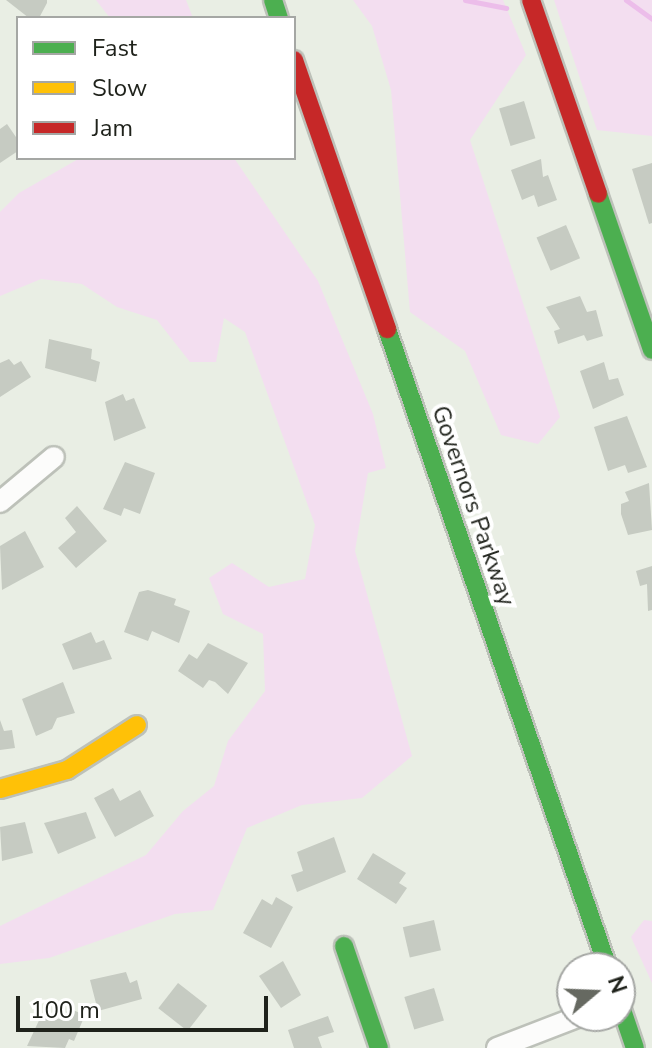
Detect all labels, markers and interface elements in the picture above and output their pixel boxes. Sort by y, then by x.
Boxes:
legend [16,16,296,160]
text: Fast [92,32,137,64]
text: Slow [92,72,147,104]
text: Jam [92,112,133,144]
street label: Governors Parkway [425,402,521,610]
north arrow [556,952,636,1032]
text: N [600,972,634,998]
scale bar [20,980,272,1030]
text: 100 m [30,994,100,1026]

